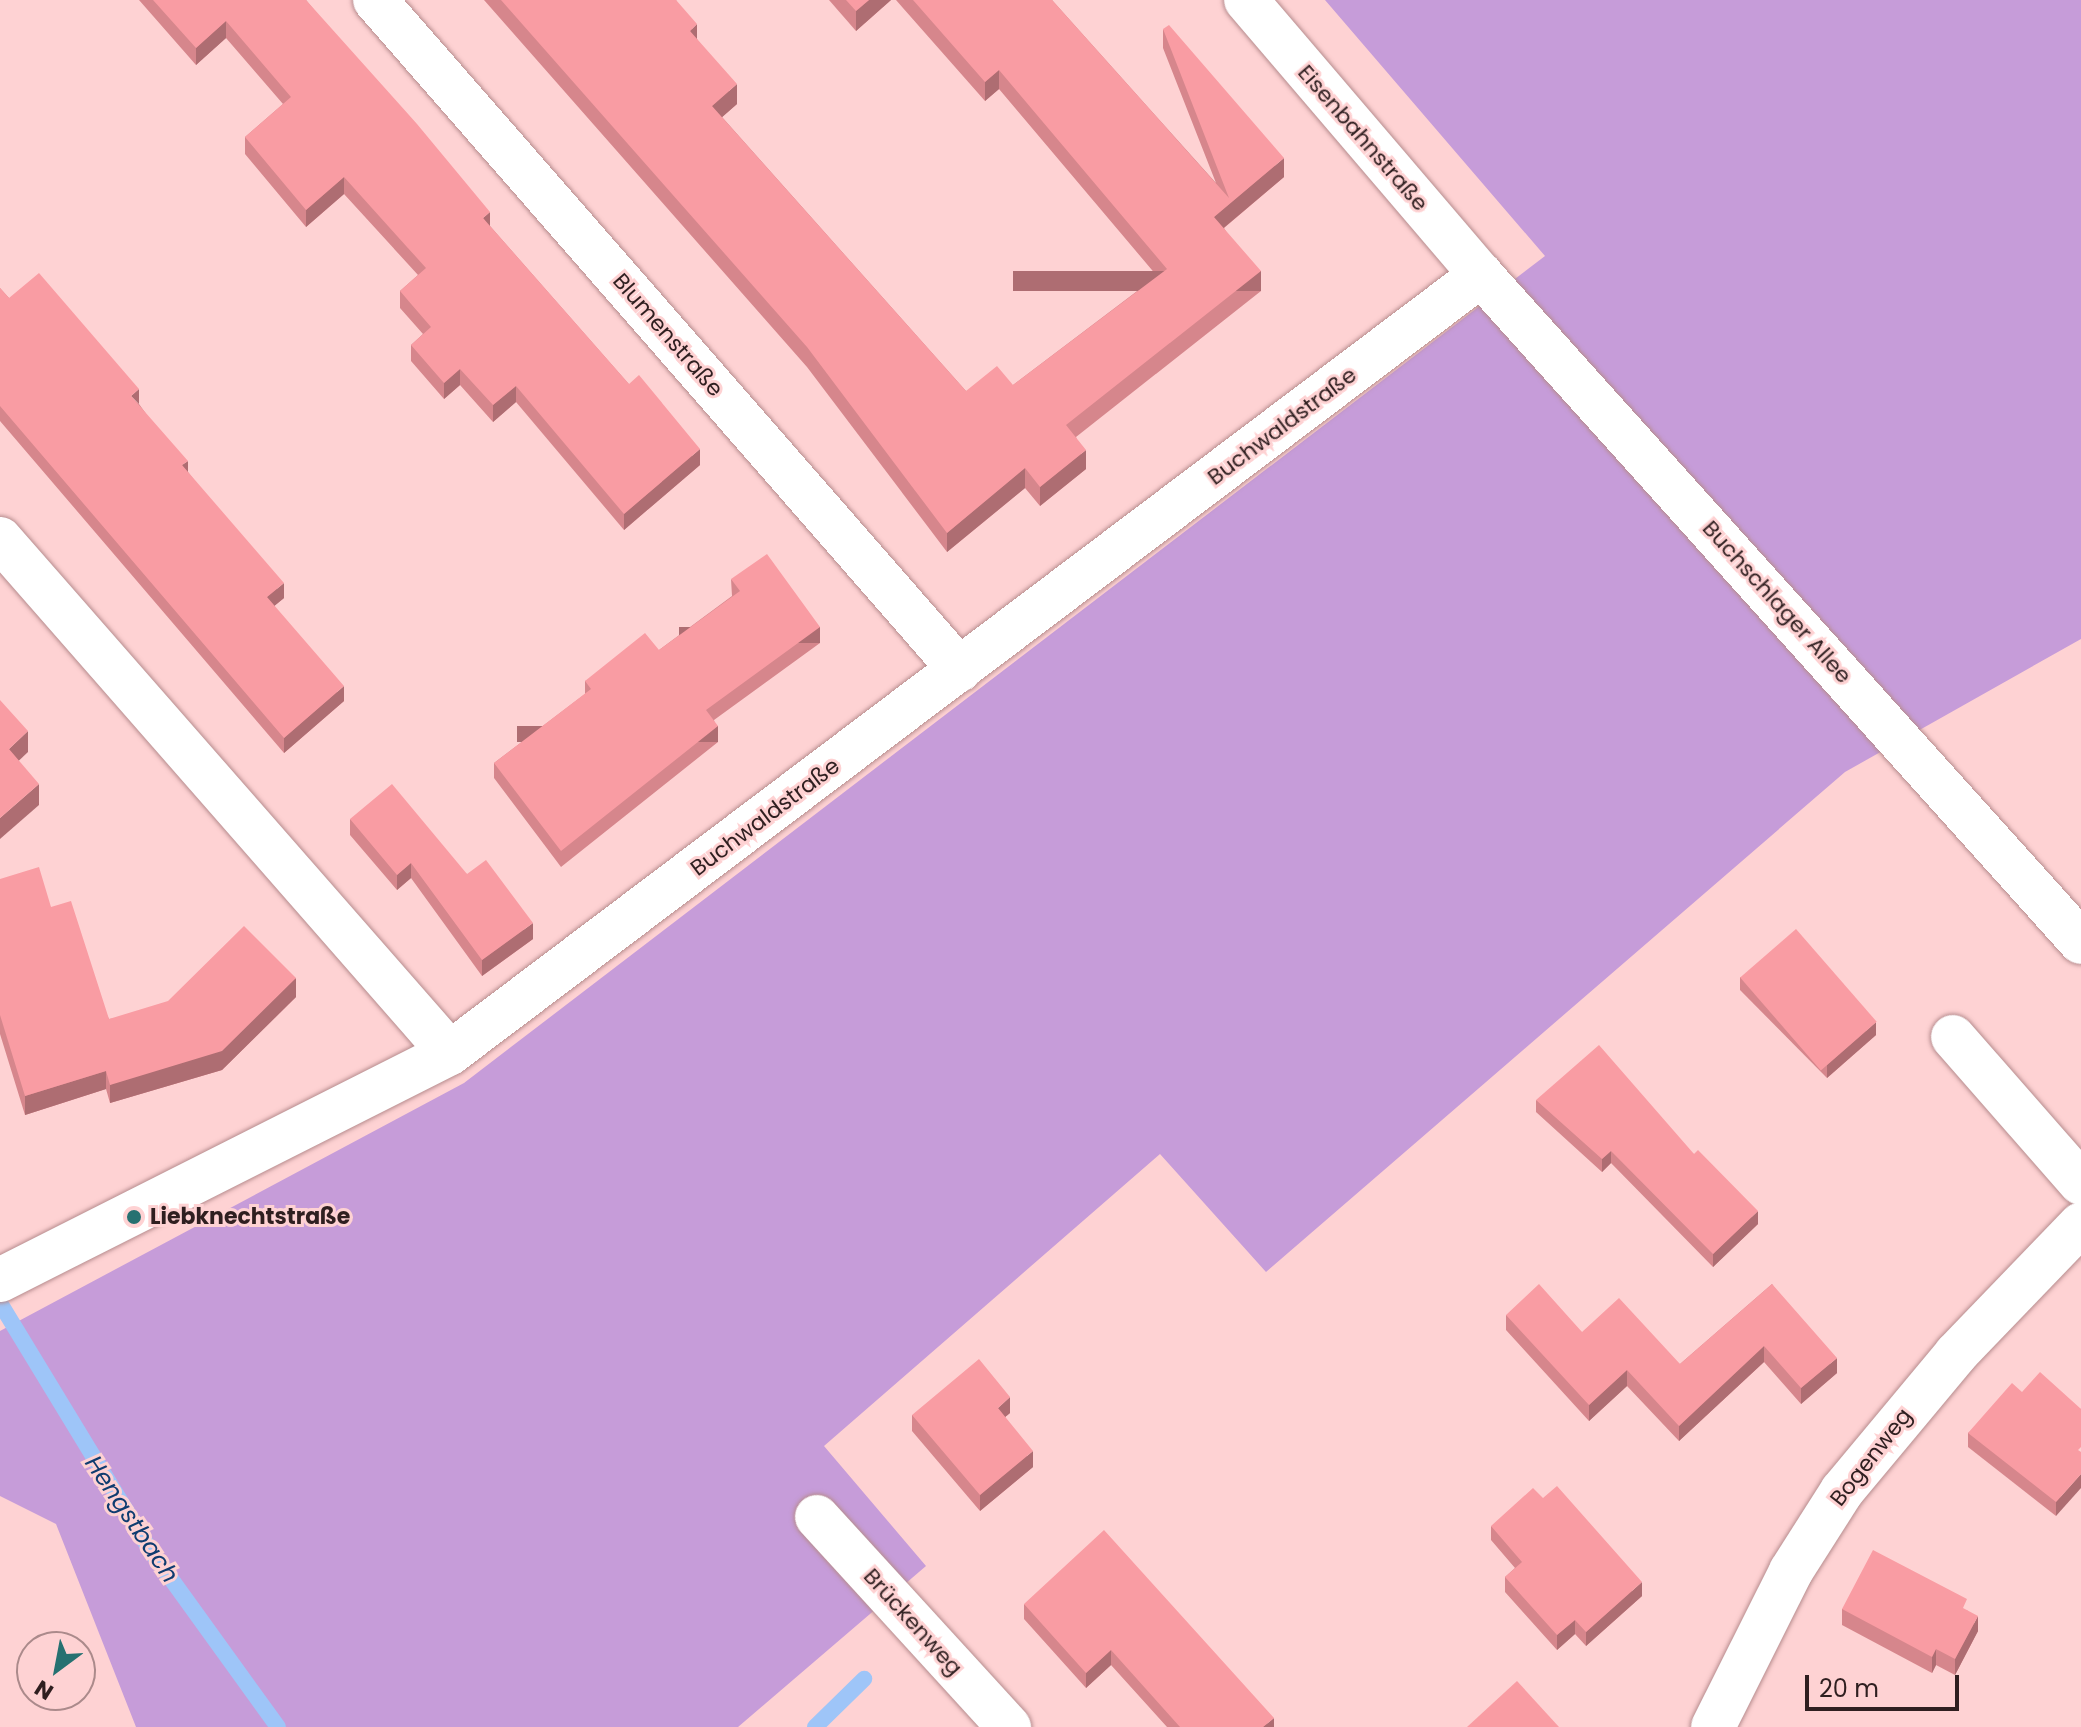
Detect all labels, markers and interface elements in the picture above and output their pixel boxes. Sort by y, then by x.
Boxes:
street label: Eisenbahnstraße [1292,60,1434,216]
street label: Blumenstraße [607,268,729,402]
street label: Buchwaldstraße [1202,361,1362,491]
street label: Buchschlager Allee [1697,515,1857,689]
street label: Buchwaldstraße [685,752,845,882]
place label: Liebknechtstraße [150,1204,350,1230]
marker: Liebknechtstraße [125,1208,143,1226]
street label: Bogenweg [1825,1403,1917,1511]
water label: Hengstbach [79,1450,185,1588]
street label: Brückenweg [858,1563,968,1681]
north arrow [16,1631,96,1711]
scale bar [1809,1659,1963,1709]
text: 20 m [1819,1672,1879,1705]
text: N [29,1673,59,1708]

